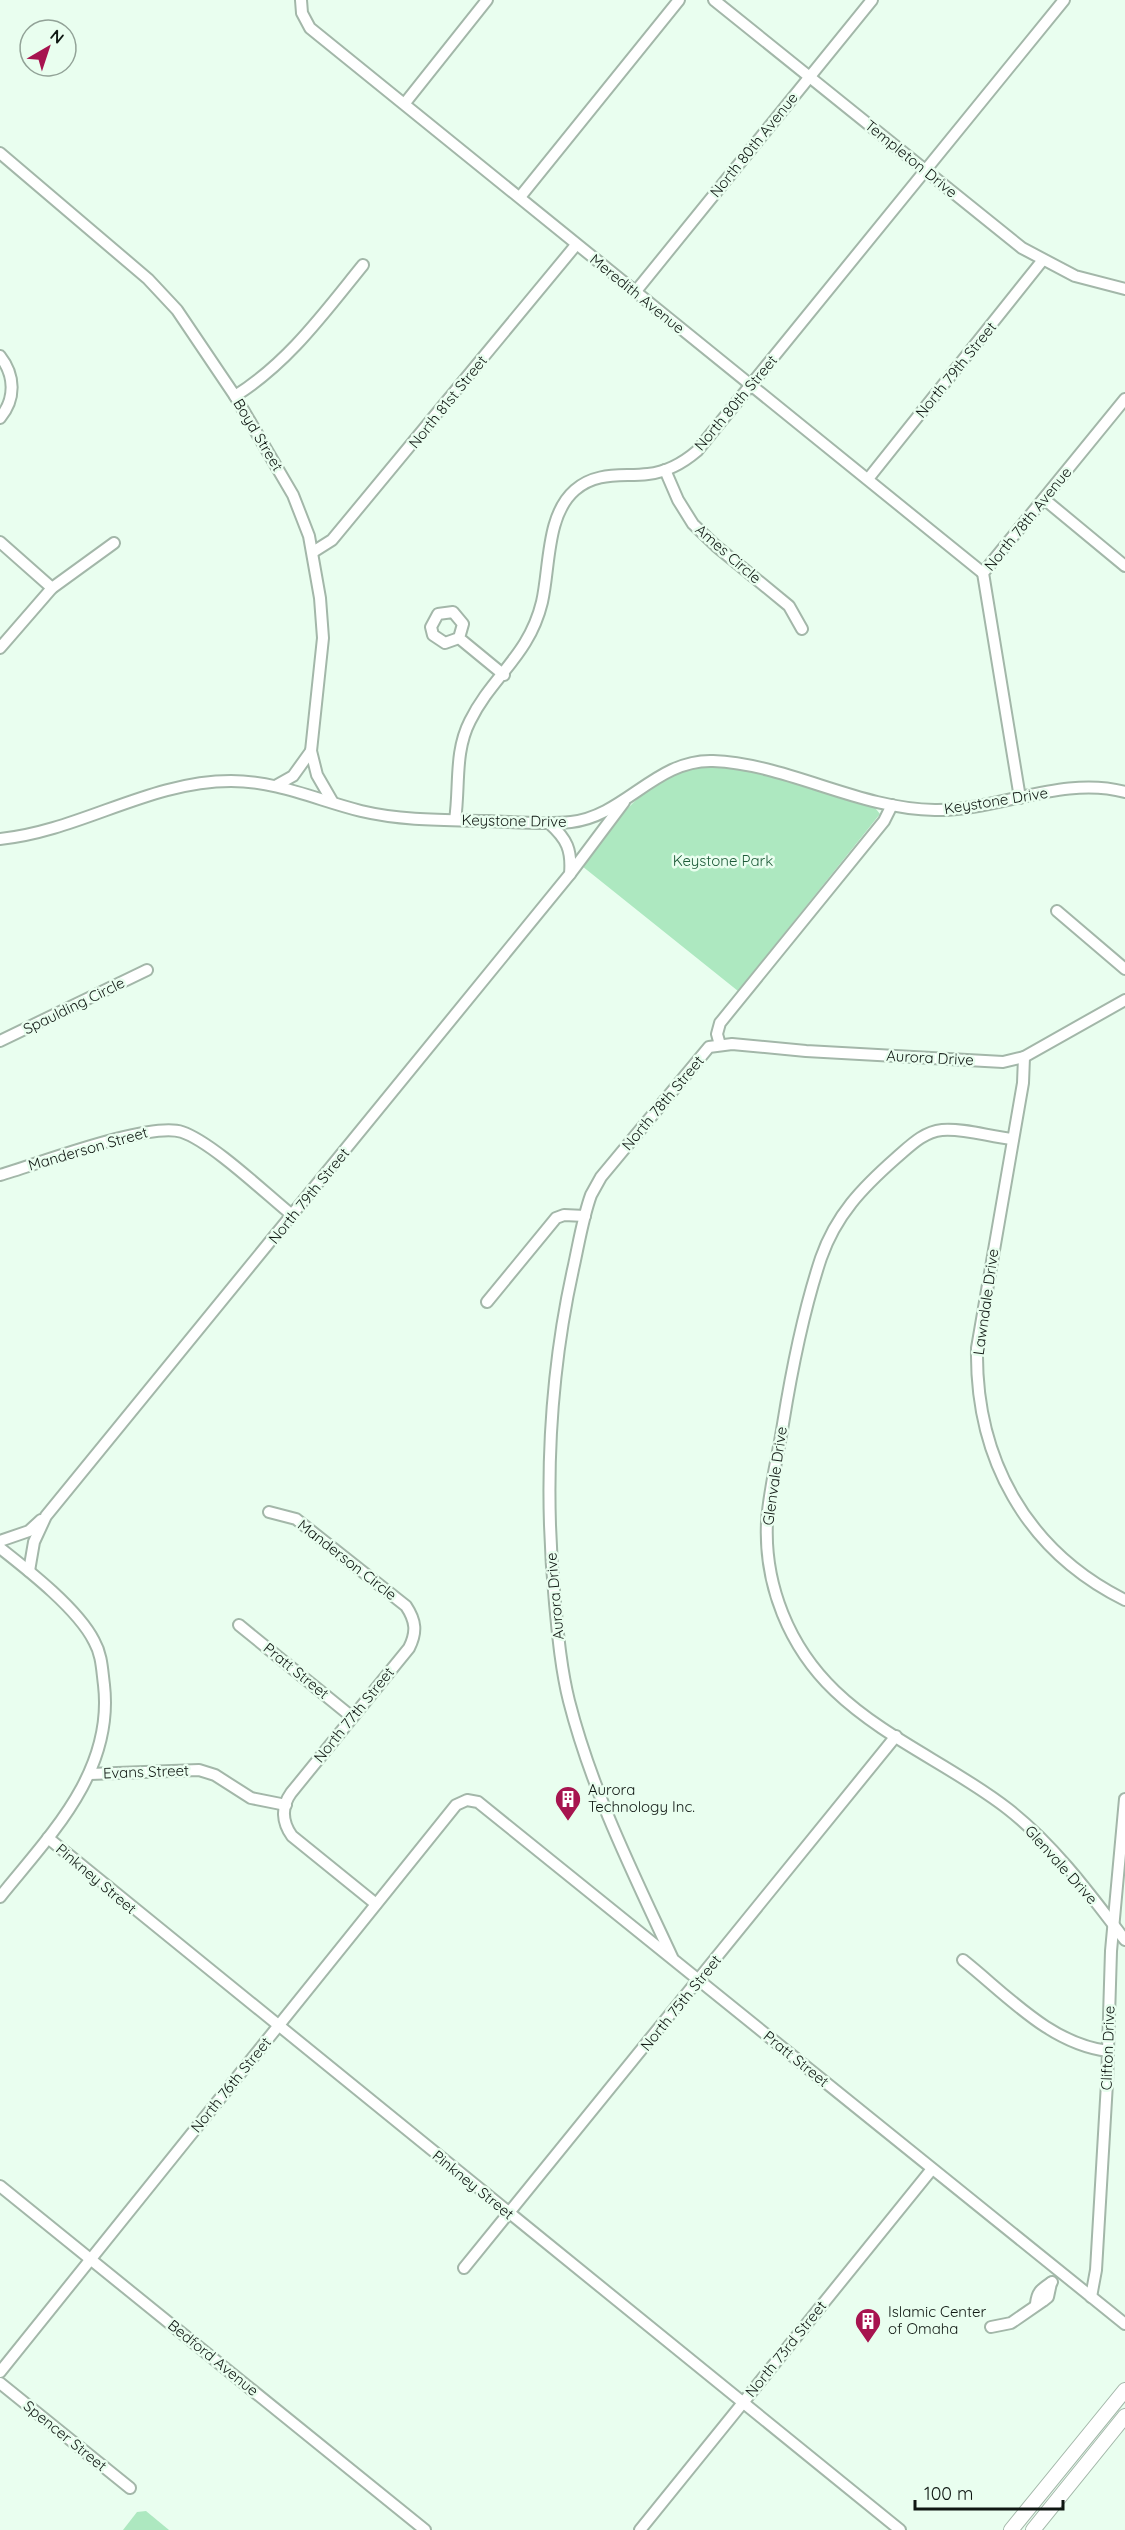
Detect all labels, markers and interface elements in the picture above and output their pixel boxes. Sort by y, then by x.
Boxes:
north arrow [18,18,78,78]
text: N [47,25,68,48]
street label: North 80th Avenue [705,88,802,201]
street label: Templeton Drive [861,116,961,202]
street label: Meredith Avenue [586,250,688,338]
street label: North 79th Street [911,318,1000,422]
street label: North 81st Street [404,351,491,452]
street label: North 80th Street [690,351,781,454]
street label: Boyd Street [229,395,288,475]
street label: North 78th Avenue [980,463,1075,575]
street label: Ames Circle [692,520,765,587]
street label: Keystone Drive [943,783,1049,818]
street label: Keystone Drive [461,810,567,831]
park label: Keystone Park [673,851,773,870]
street label: Spaulding Circle [20,973,128,1038]
street label: Aurora Drive [886,1046,974,1069]
street label: North 78th Street [617,1051,708,1154]
street label: Manderson Street [26,1122,150,1175]
street label: North 79th Street [264,1144,353,1248]
street label: Lawndale Drive [969,1248,1002,1356]
street label: Glenvale Drive [758,1425,791,1527]
street label: Manderson Circle [294,1515,401,1604]
street label: Aurora Drive [541,1552,568,1640]
street label: Pratt Street [260,1638,333,1703]
street label: North 77th Street [309,1663,398,1766]
street label: Evans Street [103,1761,189,1782]
place label: Aurora Technology Inc. [588,1780,695,1816]
building icon: Aurora Technology Inc. [553,1784,583,1822]
street label: Glenvale Drive [1021,1821,1102,1908]
street label: Pinkney Street [52,1839,141,1918]
street label: North 75th Street [636,1951,725,2055]
street label: Clifton Drive [1097,2005,1118,2091]
street label: Pratt Street [760,2026,833,2091]
street label: North 76th Street [186,2033,275,2136]
street label: Pinkney Street [429,2146,518,2223]
street label: North 73rd Street [741,2297,830,2401]
place label: Islamic Center of Omaha [888,2302,987,2338]
building icon: Islamic Center of Omaha [853,2306,883,2344]
street label: Bedford Avenue [164,2315,262,2400]
street label: Spencer Street [20,2396,111,2475]
scale bar [915,2473,1064,2511]
text: 100 m [924,2482,973,2505]

